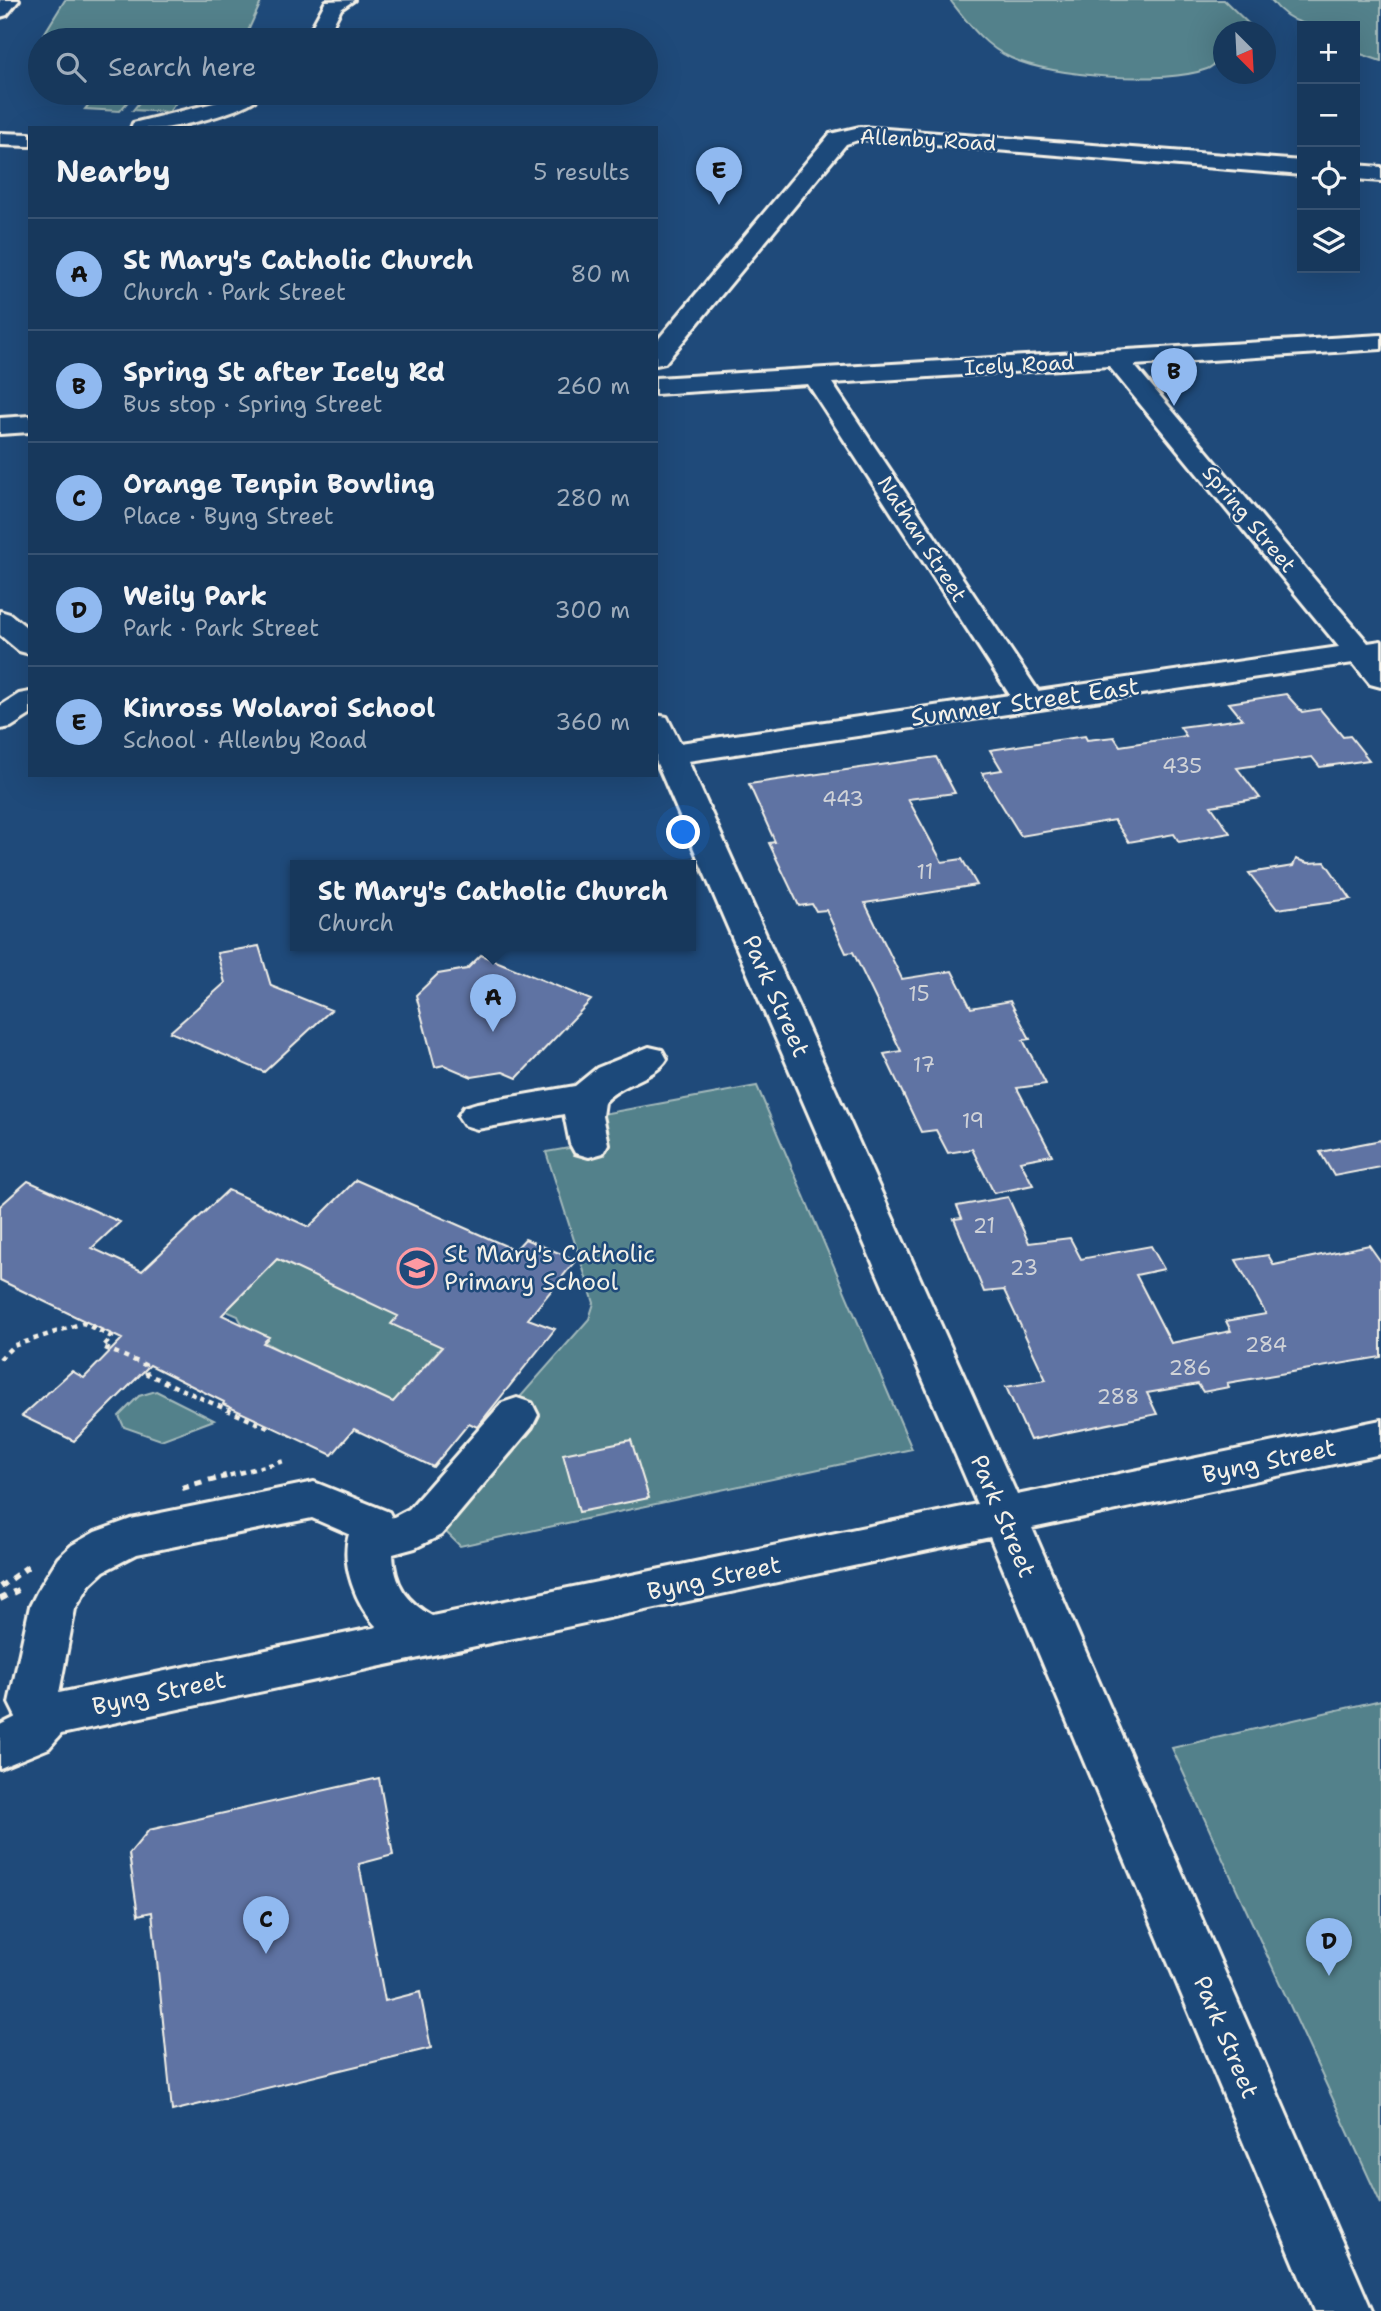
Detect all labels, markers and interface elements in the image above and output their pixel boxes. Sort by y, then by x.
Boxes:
north arrow [1213,21,1276,84]
map controls [1297,21,1360,273]
button: + [1297,21,1360,84]
search box [28,28,658,105]
icon: search [52,48,90,86]
text: Search here [108,49,257,84]
button: − [1297,84,1360,147]
street label: Allenby Road [859,122,997,158]
pin: E [696,147,742,205]
button: locate [1297,147,1360,210]
text: Nearby [56,151,171,192]
text: 5 results [533,157,630,187]
button: layers [1297,210,1360,273]
text: St Mary's Catholic Church [123,242,473,277]
text: A [70,259,88,289]
text: 80 m [571,259,630,289]
text: Church · Park Street [123,277,346,307]
street label: Icely Road [963,348,1075,382]
pin: B [1151,348,1197,406]
text: Spring St after Icely Rd [123,354,445,389]
text: B [72,371,86,401]
text: 260 m [556,371,630,401]
text: Bus stop · Spring Street [123,389,383,419]
street label: Spring Street [1196,459,1302,579]
text: Orange Tenpin Bowling [123,466,435,501]
street label: Nathan Street [871,471,973,607]
text: C [72,483,86,513]
text: 280 m [555,483,630,513]
text: Place · Byng Street [123,501,334,531]
text: Weily Park [123,578,267,613]
text: D [71,595,87,625]
text: 300 m [555,595,630,625]
text: Park · Park Street [123,613,319,643]
street label: Summer Street East [909,670,1141,734]
text: Kinross Wolaroi School [123,690,435,725]
text: E [71,707,87,737]
text: 360 m [555,707,630,737]
text: School · Allenby Road [123,725,367,755]
house number: 435 [1162,752,1202,780]
house number: 443 [822,785,864,813]
your location [666,815,700,849]
house number: 11 [917,858,933,886]
popup [290,860,696,951]
text: St Mary's Catholic Church [318,873,668,908]
text: Church [318,908,394,938]
street label: Park Street [735,930,817,1062]
pin: A [470,974,516,1032]
house number: 15 [908,980,930,1008]
house number: 17 [913,1051,935,1079]
house number: 19 [962,1107,984,1135]
house number: 21 [973,1212,995,1240]
place label: St Mary's Catholic Primary School [444,1238,655,1298]
school or university icon: St Mary's Catholic Primary School [396,1247,438,1289]
house number: 23 [1010,1254,1038,1282]
house number: 284 [1245,1331,1287,1359]
house number: 286 [1169,1354,1211,1382]
house number: 288 [1097,1383,1139,1411]
street label: Byng Street [1199,1431,1339,1491]
street label: Park Street [963,1450,1043,1582]
street label: Byng Street [644,1548,784,1608]
street label: Byng Street [89,1663,229,1723]
pin: C [243,1896,289,1954]
pin: D [1306,1918,1352,1976]
street label: Park Street [1186,1971,1266,2103]

